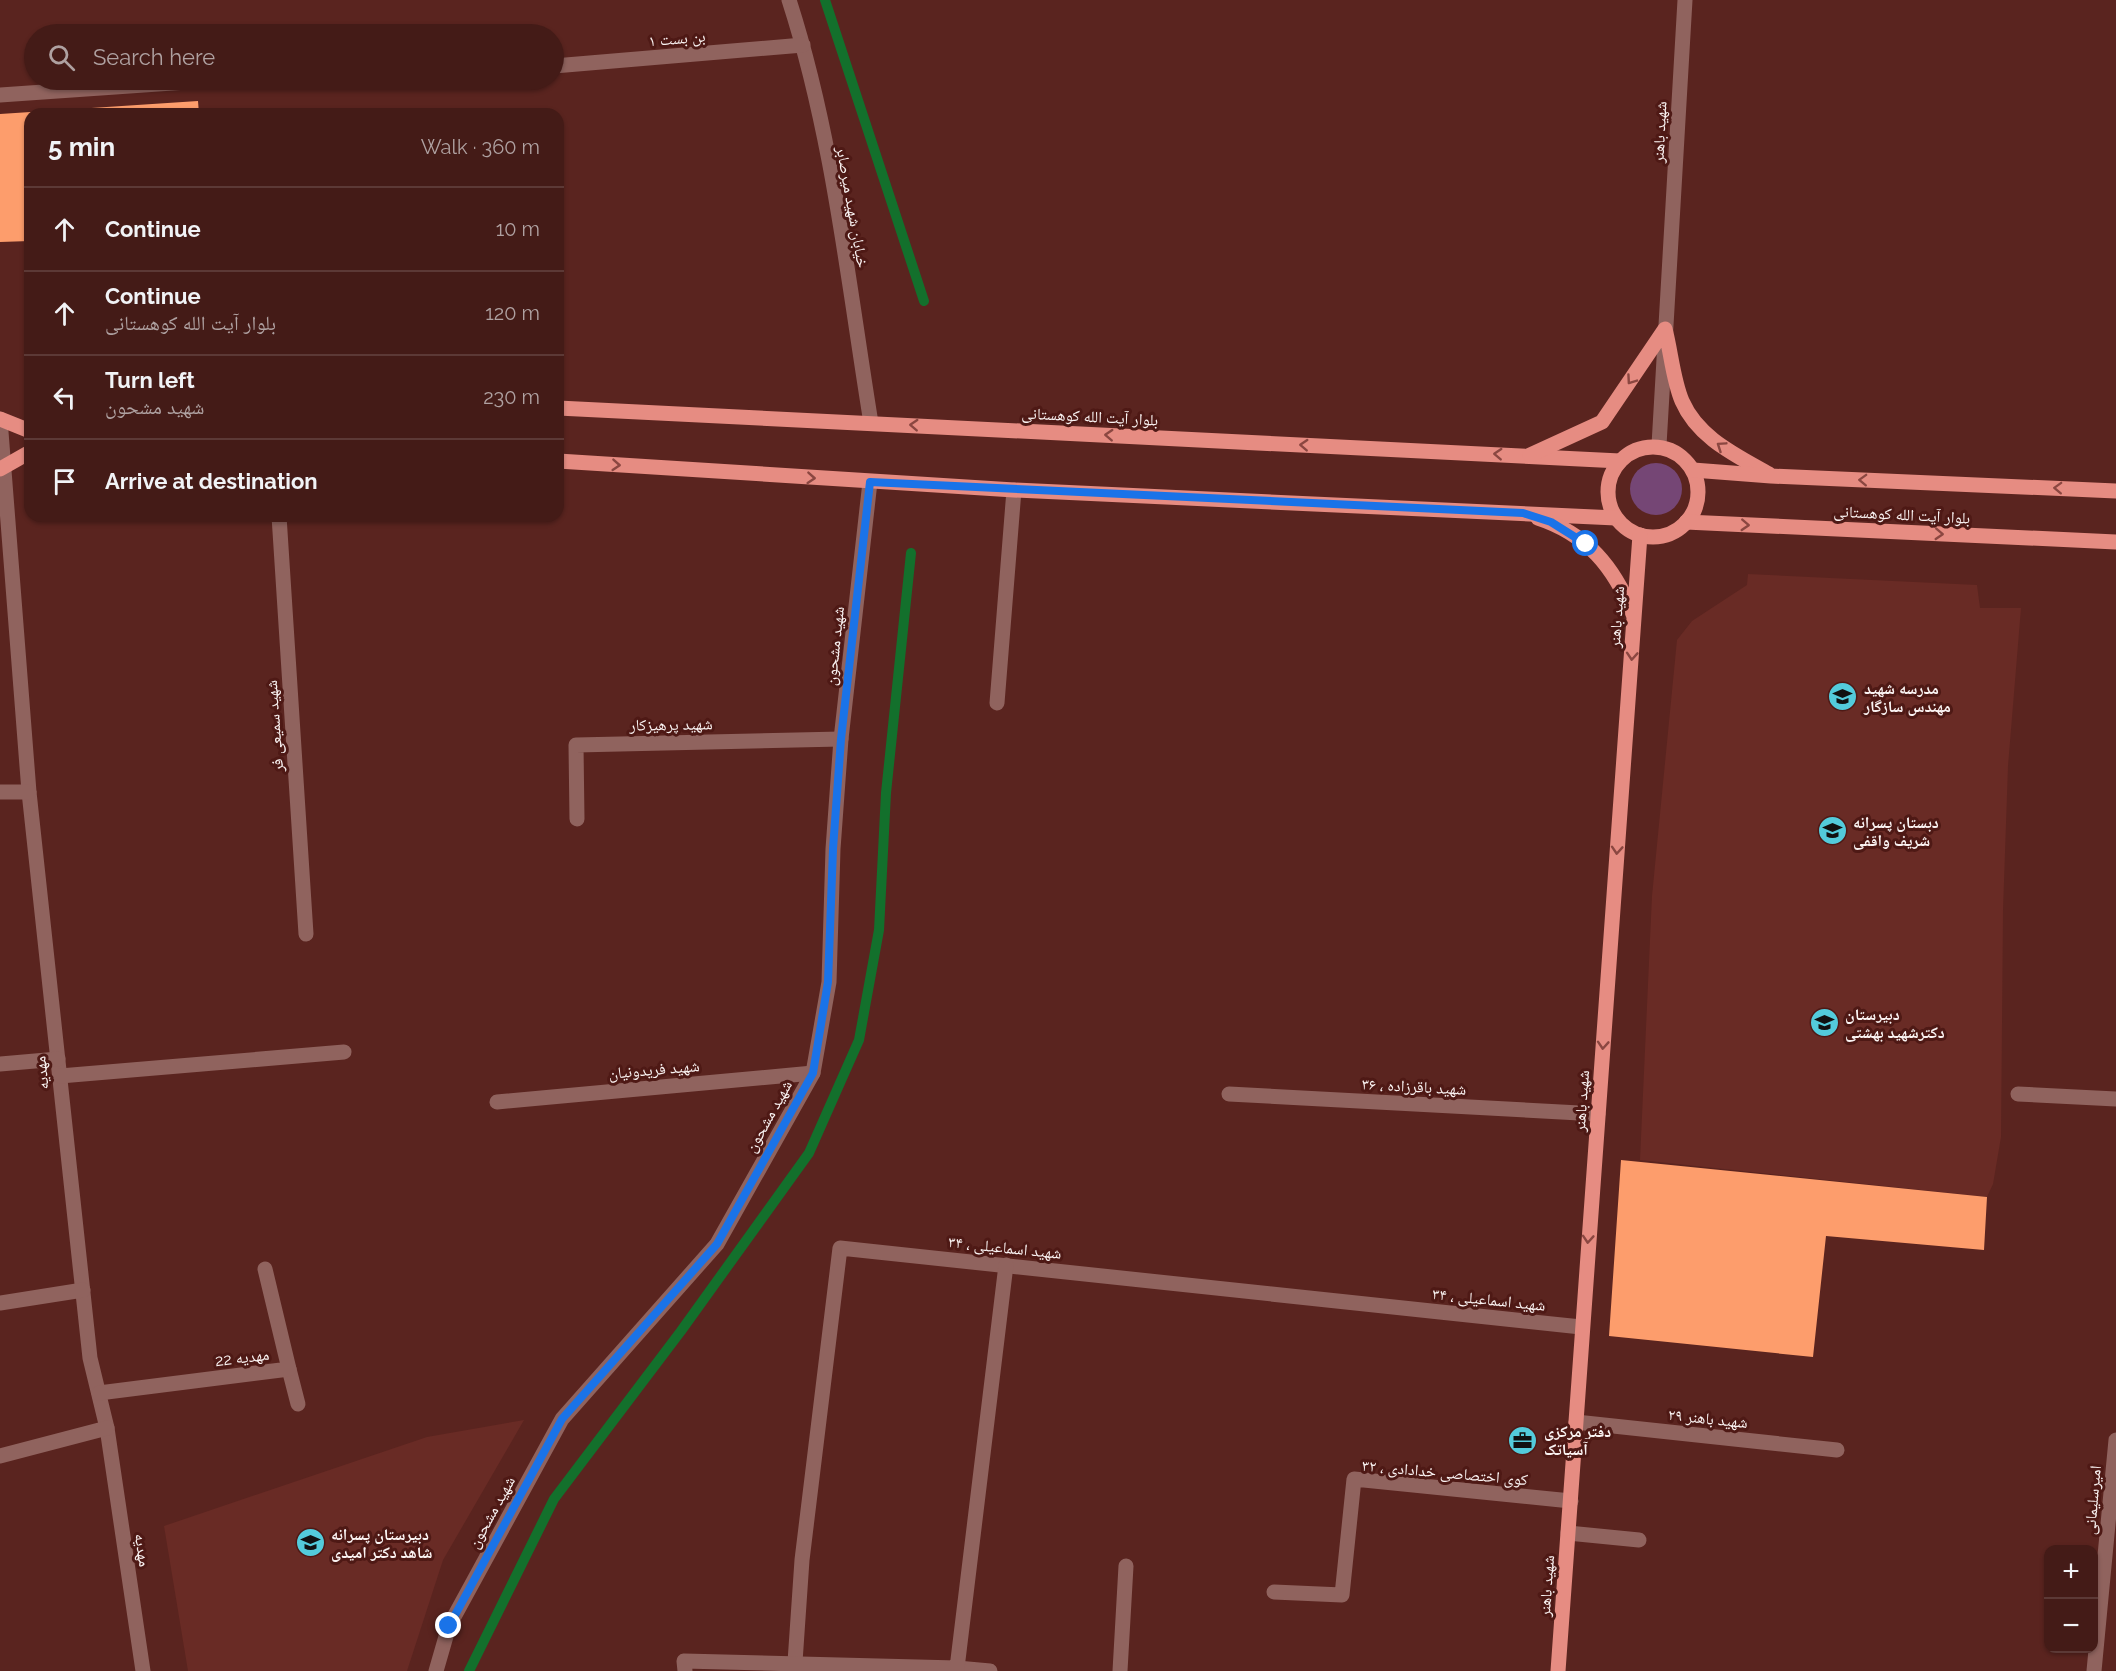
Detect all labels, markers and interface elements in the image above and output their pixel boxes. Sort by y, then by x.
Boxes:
search box [24,24,564,90]
street label: بن بست ۱ [648,27,706,51]
icon: search [45,41,78,74]
text: Search here [93,44,215,70]
street label: شهید باهنر [1648,101,1671,164]
text: 5 min [48,132,115,162]
text: Walk · 360 m [421,135,540,159]
street label: خیابان شهید میرصابر [831,144,873,269]
icon: ahead [48,213,81,246]
text: Continue [105,216,201,242]
text: 10 m [496,217,540,241]
text: Continue [105,283,201,309]
icon: ahead [48,297,81,330]
text: 120 m [485,301,540,325]
text: بلوار آیت الله کوهستانی [105,311,276,335]
text: Turn left [105,367,195,393]
one-way arrow [1627,374,1638,385]
icon: left [48,381,81,414]
text: 230 m [483,385,540,409]
text: شهید مشحون [105,395,204,419]
street label: بلوار آیت الله کوهستانی [1021,403,1159,431]
one-way arrow [910,419,919,432]
one-way arrow [1104,428,1113,441]
one-way arrow [1299,438,1308,451]
one-way arrow [1717,442,1728,453]
one-way arrow [1494,448,1503,461]
one-way arrow [612,458,621,471]
icon: arrive [48,465,81,498]
text: Arrive at destination [105,468,318,494]
one-way arrow [806,471,815,484]
one-way arrow [1858,473,1867,486]
one-way arrow [2053,482,2062,495]
street label: بلوار آیت الله کوهستانی [1833,501,1971,529]
one-way arrow [1740,519,1749,532]
one-way arrow [1935,528,1944,541]
route start [1572,530,1598,556]
street label: شهید باهنر [1605,586,1628,650]
street label: شهید مشحون [821,606,849,687]
one-way arrow [1625,651,1638,660]
street label: شهید سمیعی فر [262,679,288,773]
place label: مدرسه شهید مهندس سازگار [1863,679,1951,716]
school or university icon: مدرسه شهید مهندس سازگار [1827,681,1859,713]
street label: شهید پرهیزکار [628,714,713,735]
place label: دبستان پسرانه شریف واقفی [1853,813,1939,850]
school or university icon: دبستان پسرانه شریف واقفی [1816,815,1848,847]
one-way arrow [1611,846,1624,855]
place label: دبیرستان دکترشهید بهشتی [1845,1005,1945,1042]
school or university icon: دبیرستان دکترشهید بهشتی [1808,1007,1840,1039]
one-way arrow [1597,1040,1610,1049]
street label: مهدیه [30,1055,53,1091]
street label: شهید فریدونیان [608,1056,700,1084]
street label: شهید باهنر [1570,1070,1593,1134]
street label: شهید باقرزاده ، ۳۶ [1361,1074,1467,1099]
street label: شهید مشحون [741,1077,797,1156]
street label: شهید اسماعیلی ، ۳۴ [947,1232,1062,1264]
one-way arrow [1582,1235,1595,1244]
street label: شهید اسماعیلی ، ۳۴ [1431,1284,1546,1316]
street label: مهدیه 22 [214,1345,270,1370]
street label: شهید باهنر ۲۹ [1667,1405,1749,1432]
place label: دفتر مرکزی آسیاتک [1544,1422,1611,1459]
office icon: دفتر مرکزی آسیاتک [1507,1424,1539,1456]
street label: کوی اختصاصی خدادادی ، ۳۲ [1361,1456,1529,1490]
street label: امیرسلیمانی [2080,1465,2106,1536]
street label: شهید مشحون [464,1473,520,1552]
place label: دبیرستان پسرانه شاهد دکتر امیدی [331,1525,432,1562]
school or university icon: دبیرستان پسرانه شاهد دکتر امیدی [294,1527,326,1559]
street label: مهدیه [131,1532,154,1568]
map controls [2044,1545,2098,1653]
button: + [2044,1545,2098,1599]
street label: شهید باهنر [1535,1555,1558,1619]
button: − [2044,1599,2098,1653]
route end [435,1612,461,1638]

